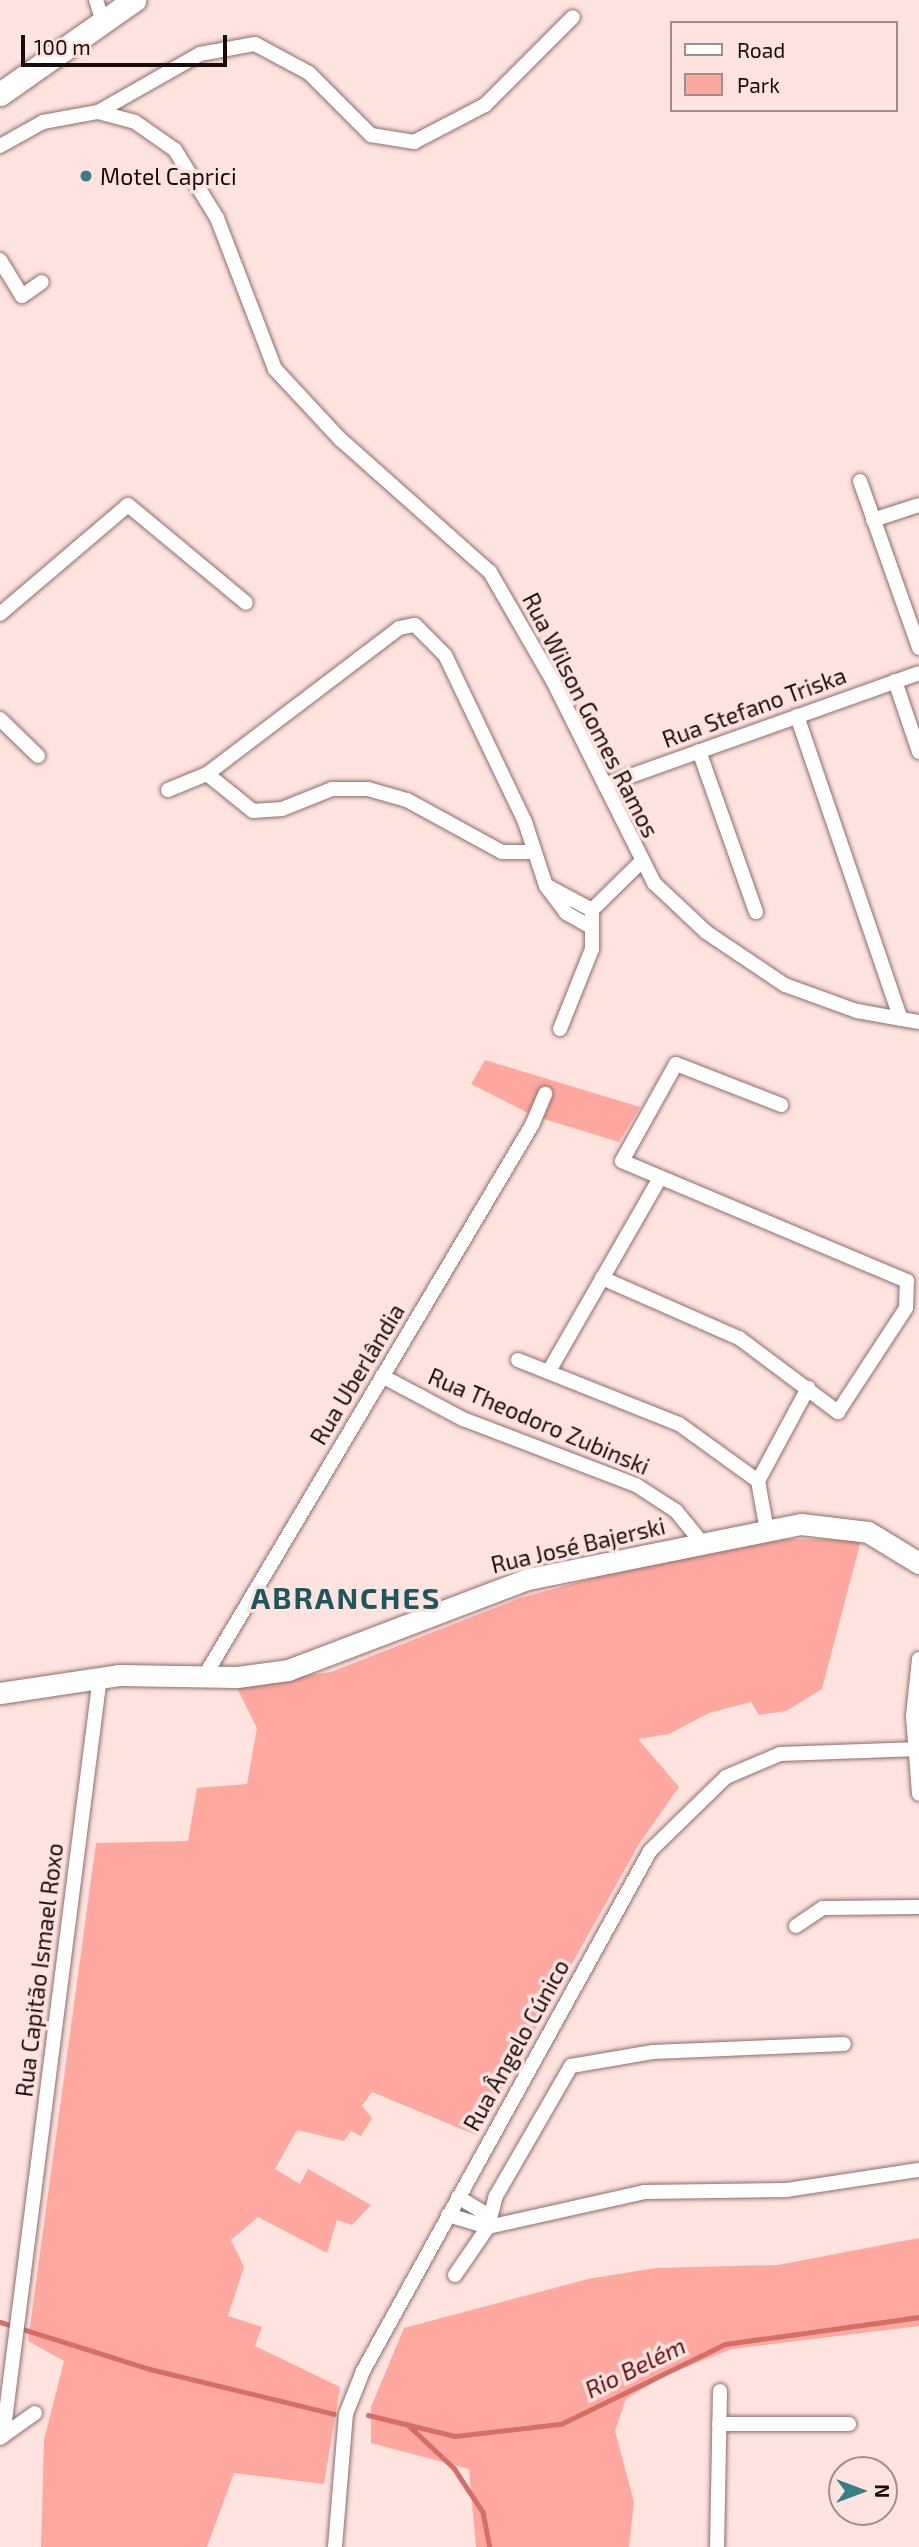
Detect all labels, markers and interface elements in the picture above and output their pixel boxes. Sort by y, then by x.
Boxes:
scale bar [24,21,231,65]
legend [670,21,898,112]
text: 100 m [34,34,91,59]
text: Road [737,37,785,62]
text: Park [737,72,780,97]
place label: Motel Caprici [100,162,237,190]
marker: Motel Caprici [78,168,94,184]
street label: Rua Wilson Gomes Ramos [517,588,665,842]
street label: Rua Stefano Triska [658,661,850,753]
street label: Rua Uberlândia [304,1299,410,1449]
street label: Rua Theodoro Zubinski [424,1362,654,1480]
street label: Rua José Bajerski [488,1511,668,1579]
district label: ABRANCHES [252,1579,440,1615]
street label: Rua Capitão Ismael Roxo [10,1841,68,2099]
street label: Rua Ângelo Cúnico [457,1954,575,2136]
water label: Rio Belém [580,2330,690,2404]
north arrow [828,2456,898,2526]
text: N [871,2484,894,2498]

